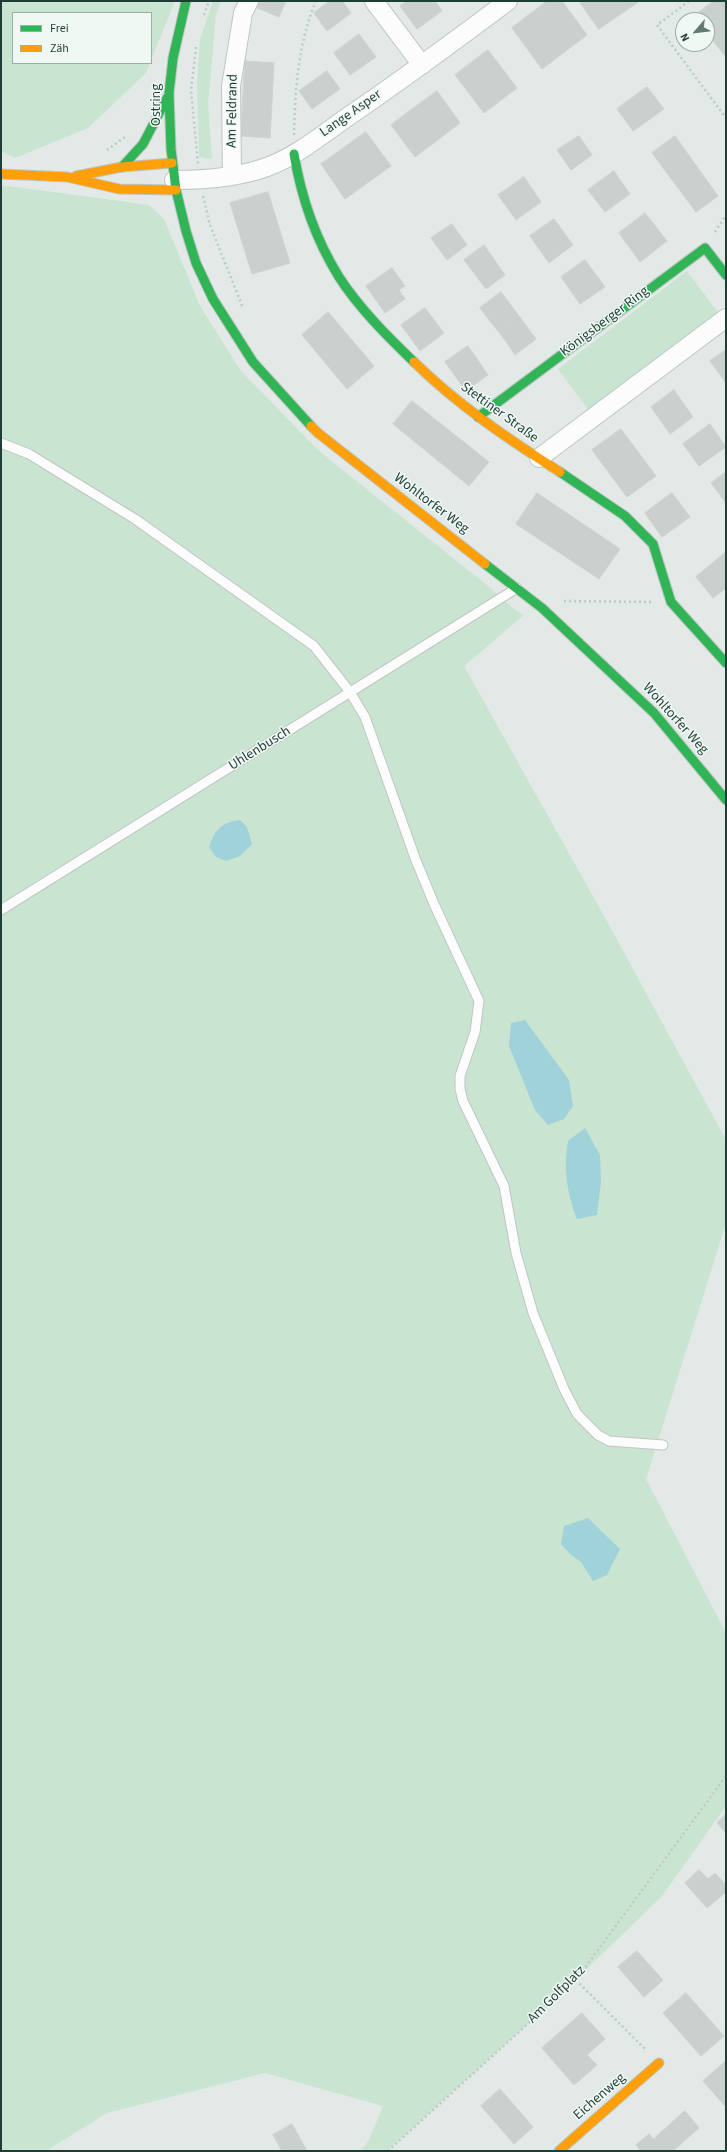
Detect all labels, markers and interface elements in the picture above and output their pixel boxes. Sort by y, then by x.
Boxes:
legend [12,12,152,64]
north arrow [675,12,715,52]
text: Frei [50,20,69,37]
text: N [677,31,693,44]
text: Zäh [50,40,69,57]
street label: Am Feldrand [224,74,242,148]
street label: Ostring [149,84,165,126]
street label: Lange Asper [317,87,385,141]
street label: Königsberger Ring [557,283,653,361]
street label: Stettiner Straße [457,379,541,447]
street label: Wohltorfer Weg [390,470,472,538]
street label: Wohltorfer Weg [639,680,711,758]
street label: Uhlenbusch [226,723,294,775]
street label: Am Golfplatz [525,1963,589,2027]
street label: Eichenweg [571,2070,629,2124]

